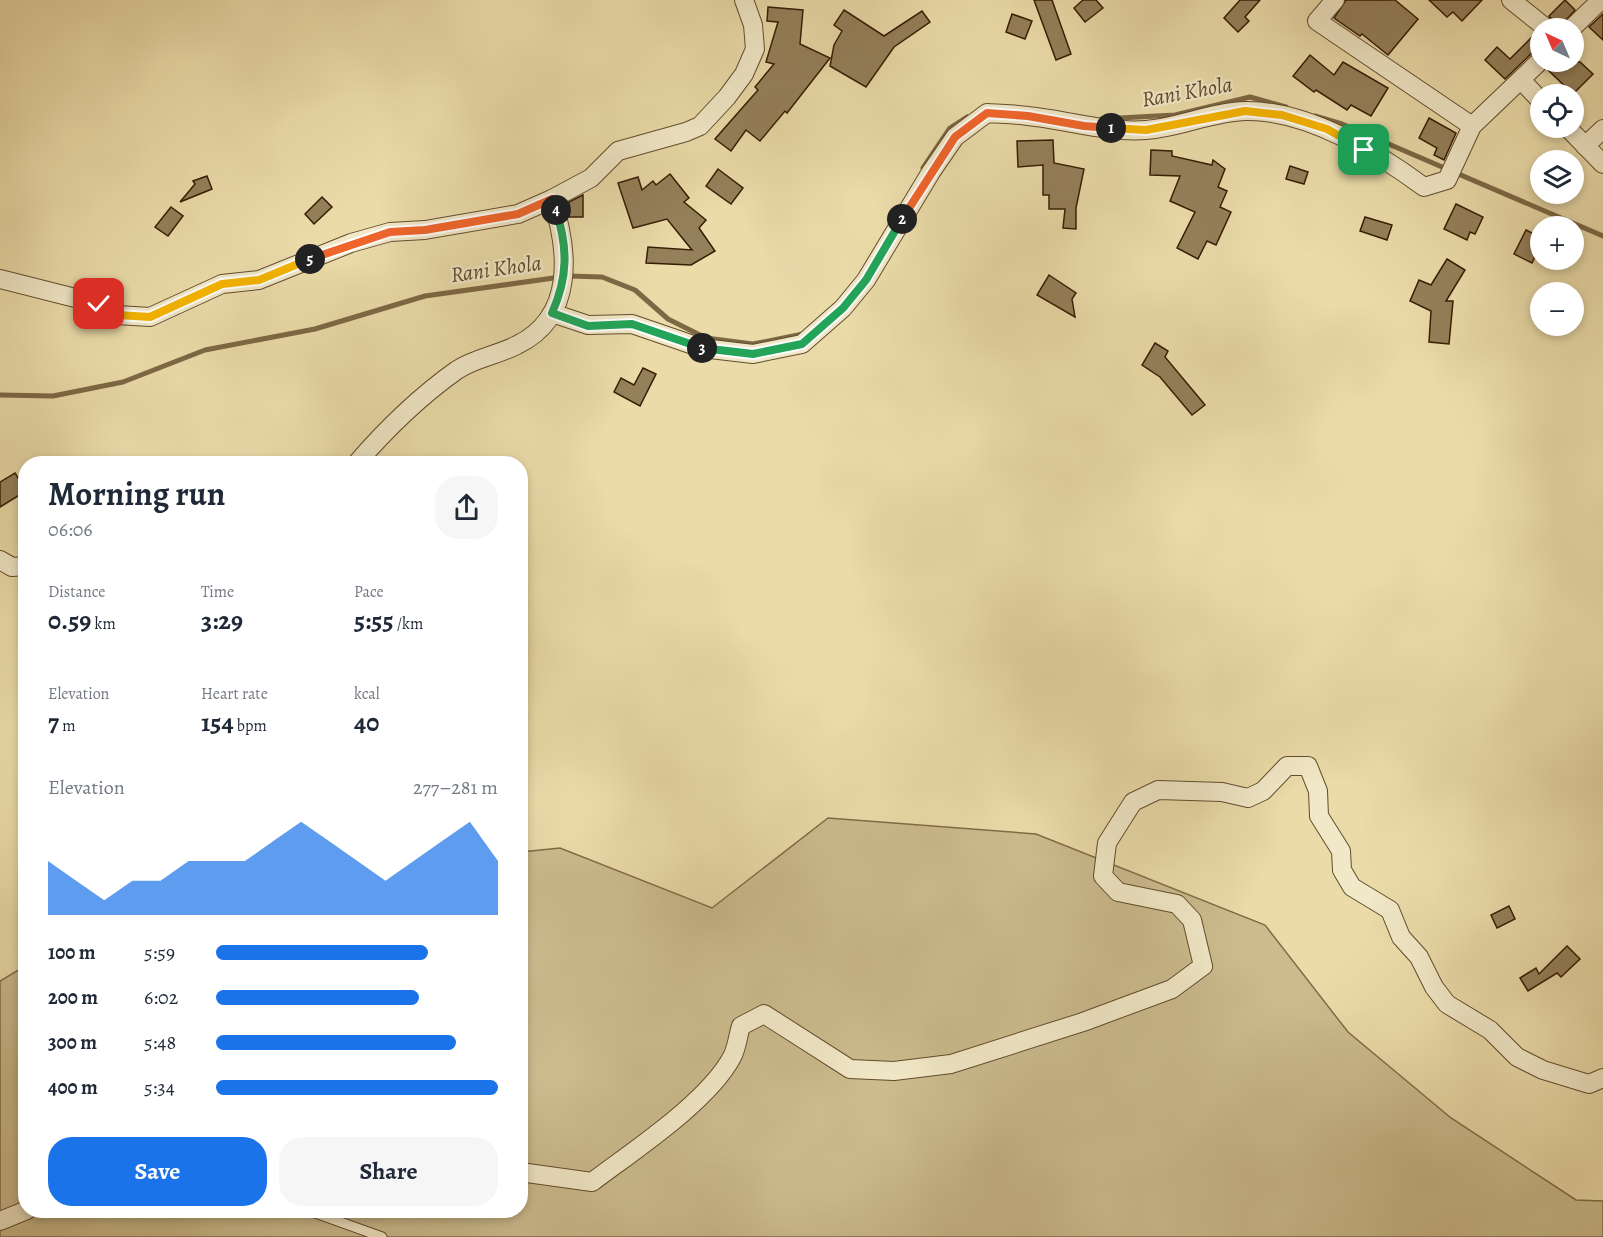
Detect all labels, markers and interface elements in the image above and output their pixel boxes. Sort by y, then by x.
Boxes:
north arrow [1530,18,1584,72]
map controls [1530,18,1584,336]
water label: Rani Khola [1139,69,1235,115]
button: locate [1530,84,1584,138]
pin: 1 [1096,113,1126,143]
text: 1 [1108,117,1114,139]
pin [1338,124,1389,175]
icon: arrive [1347,133,1380,166]
button: layers [1530,150,1584,204]
pin: 4 [541,195,571,225]
text: 4 [552,199,560,221]
pin: 2 [887,204,917,234]
text: 2 [898,208,906,230]
button: + [1530,216,1584,270]
pin: 5 [295,244,325,274]
text: 5 [307,248,313,270]
water label: Rani Khola [449,248,543,290]
pin [73,278,124,329]
button: − [1530,282,1584,336]
icon: check [82,287,115,320]
pin: 3 [687,333,717,363]
text: 3 [699,337,705,359]
text: Morning run [48,471,225,516]
button: share [435,476,498,539]
text: 06:06 [48,516,93,543]
text: Distance [48,581,105,603]
text: Time [201,581,234,603]
text: Pace [354,581,384,603]
text: 0.59 [48,603,91,638]
text: 3:29 [201,603,243,638]
text: 5:55 [354,603,394,638]
text: km [91,613,116,635]
text: /km [394,613,423,635]
text: Elevation [48,683,109,705]
text: Heart rate [201,683,268,705]
text: kcal [354,683,380,705]
text: 7 [48,705,59,740]
text: 154 [201,705,234,740]
text: 40 [354,705,379,740]
text: m [59,715,76,737]
text: bpm [234,715,267,737]
text: Elevation [48,774,125,801]
text: 277–281 m [413,774,498,801]
text: 100 m [48,939,96,966]
text: 5:59 [144,939,175,966]
text: 200 m [48,984,98,1011]
text: 6:02 [144,984,178,1011]
text: 300 m [48,1029,97,1056]
text: 5:48 [144,1029,176,1056]
text: 400 m [48,1074,98,1101]
text: 5:34 [144,1074,175,1101]
button: Save [48,1137,267,1206]
button: Share [279,1137,498,1206]

